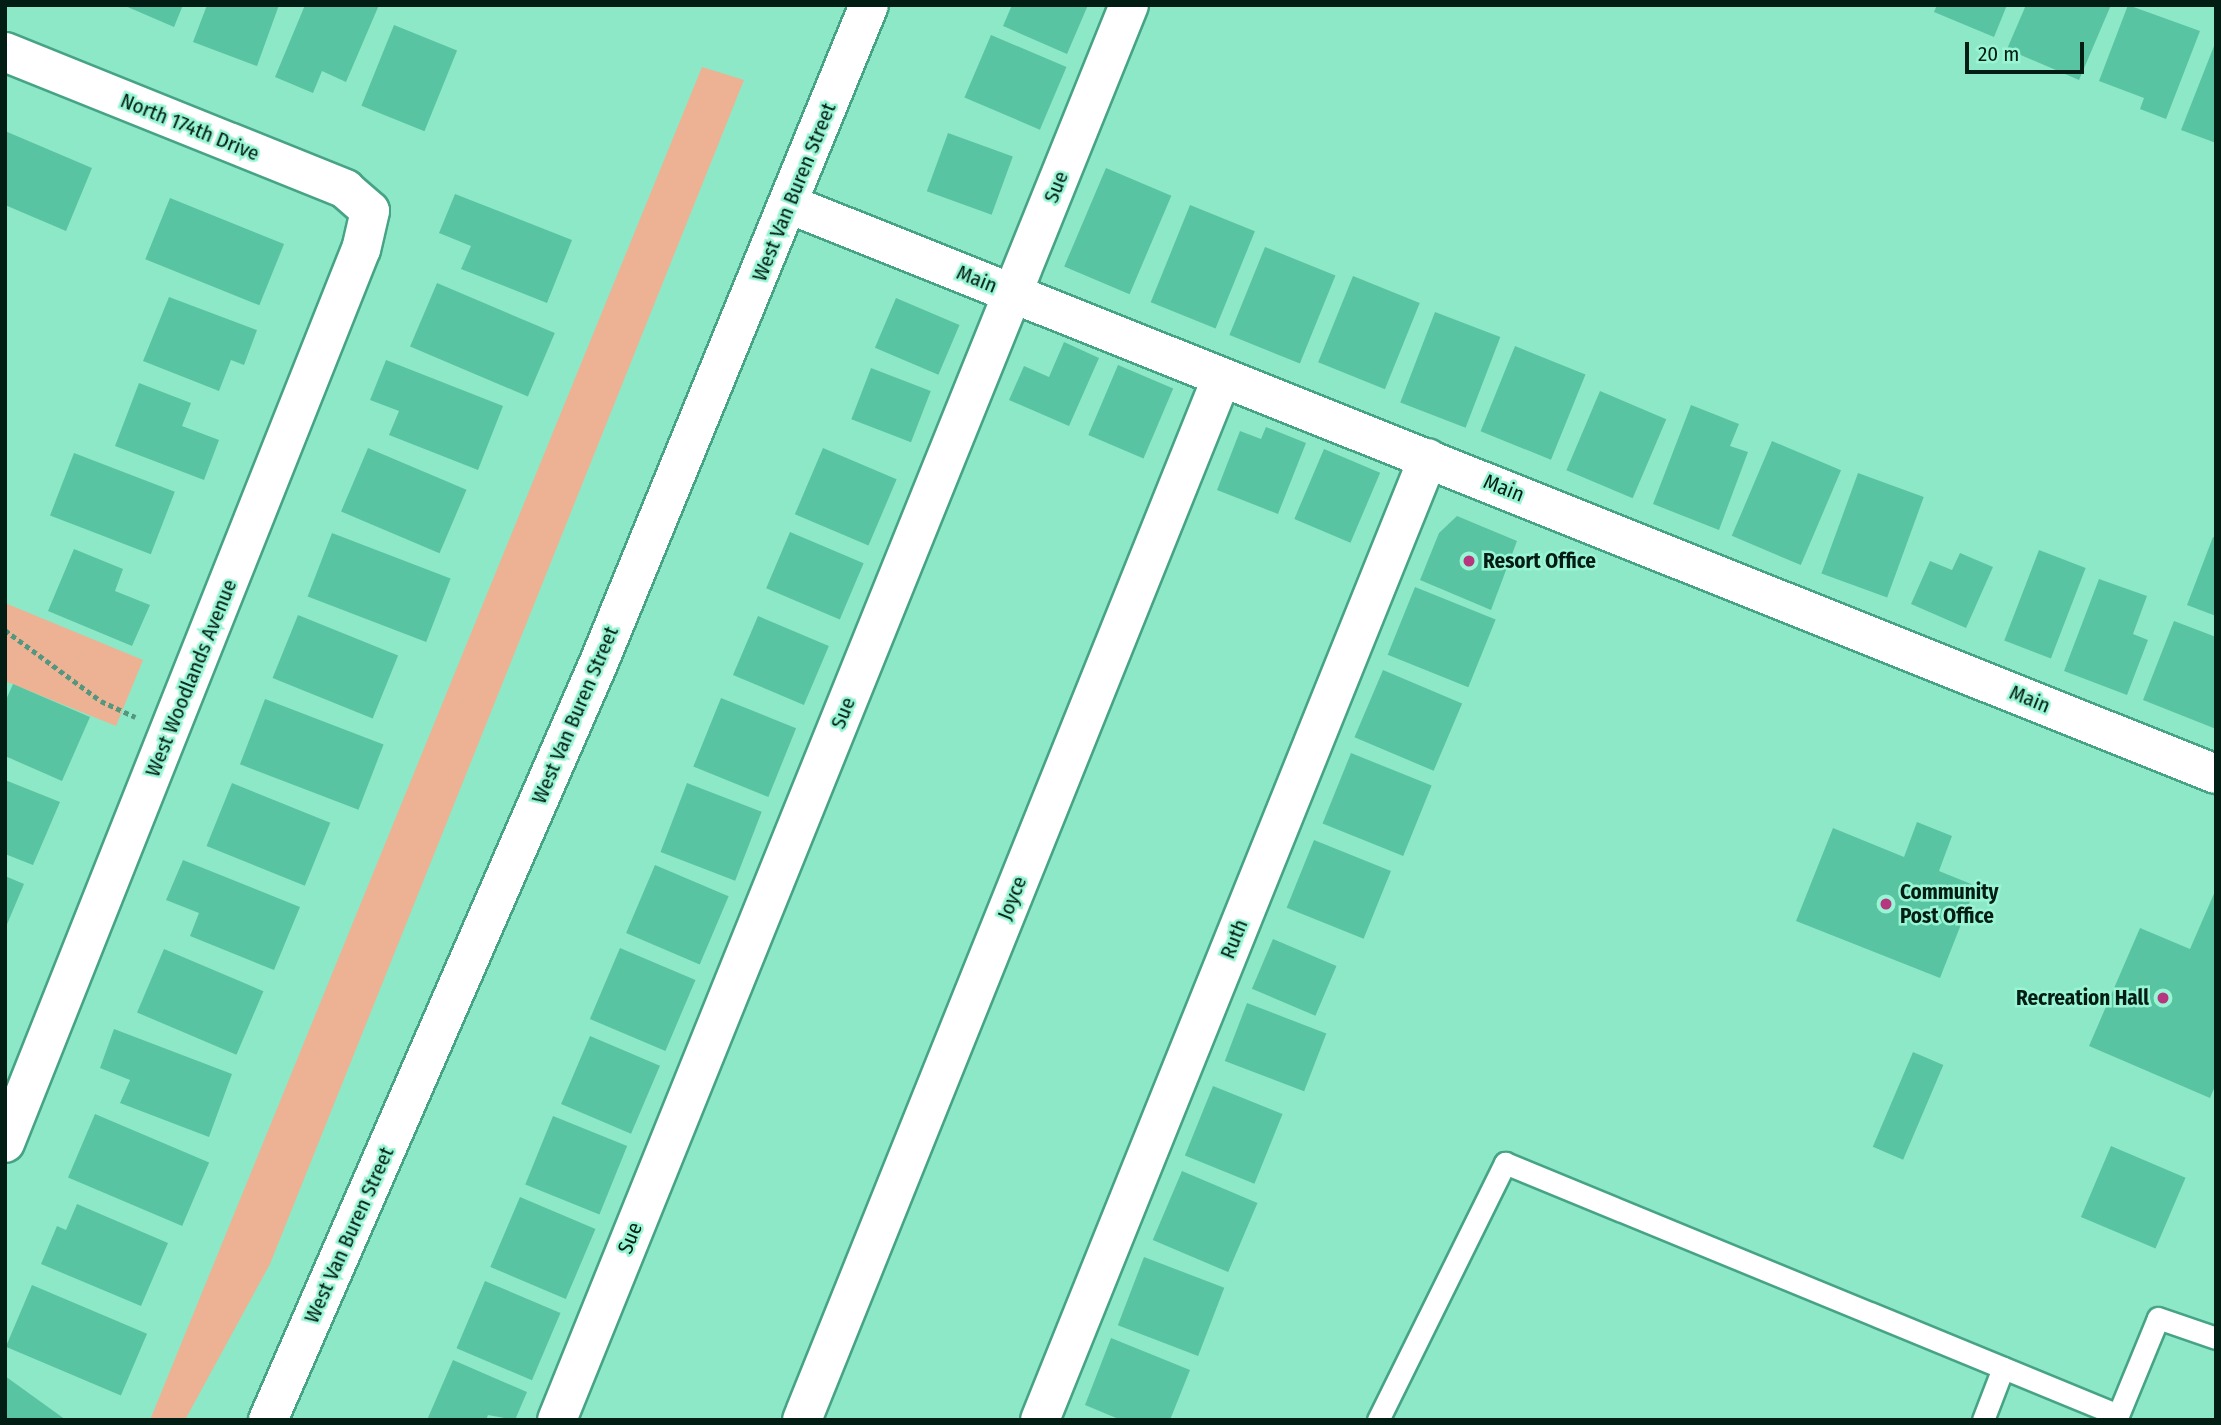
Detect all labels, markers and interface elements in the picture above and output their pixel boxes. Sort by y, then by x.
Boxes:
scale bar [1969,28,2088,72]
text: 20 m [1978,41,2019,67]
street label: North 174th Drive [117,88,263,166]
street label: West Van Buren Street [747,99,841,285]
street label: Sue [1038,168,1074,206]
street label: Main [953,260,1001,298]
street label: Main [1480,469,1528,507]
place label: Resort Office [1483,548,1596,574]
marker: Resort Office [1461,553,1477,569]
street label: West Woodlands Avenue [140,576,242,780]
street label: West Van Buren Street [526,623,624,807]
street label: Main [2006,680,2054,718]
street label: Sue [825,694,861,732]
street label: Joyce [992,872,1032,924]
place label: Community Post Office [1900,879,1999,929]
marker: Community Post Office [1878,896,1894,912]
street label: Ruth [1215,916,1253,962]
place label: Recreation Hall [2016,985,2149,1011]
marker: Recreation Hall [2155,990,2171,1006]
street label: West Van Buren Street [299,1143,399,1327]
street label: Sue [612,1219,648,1257]

